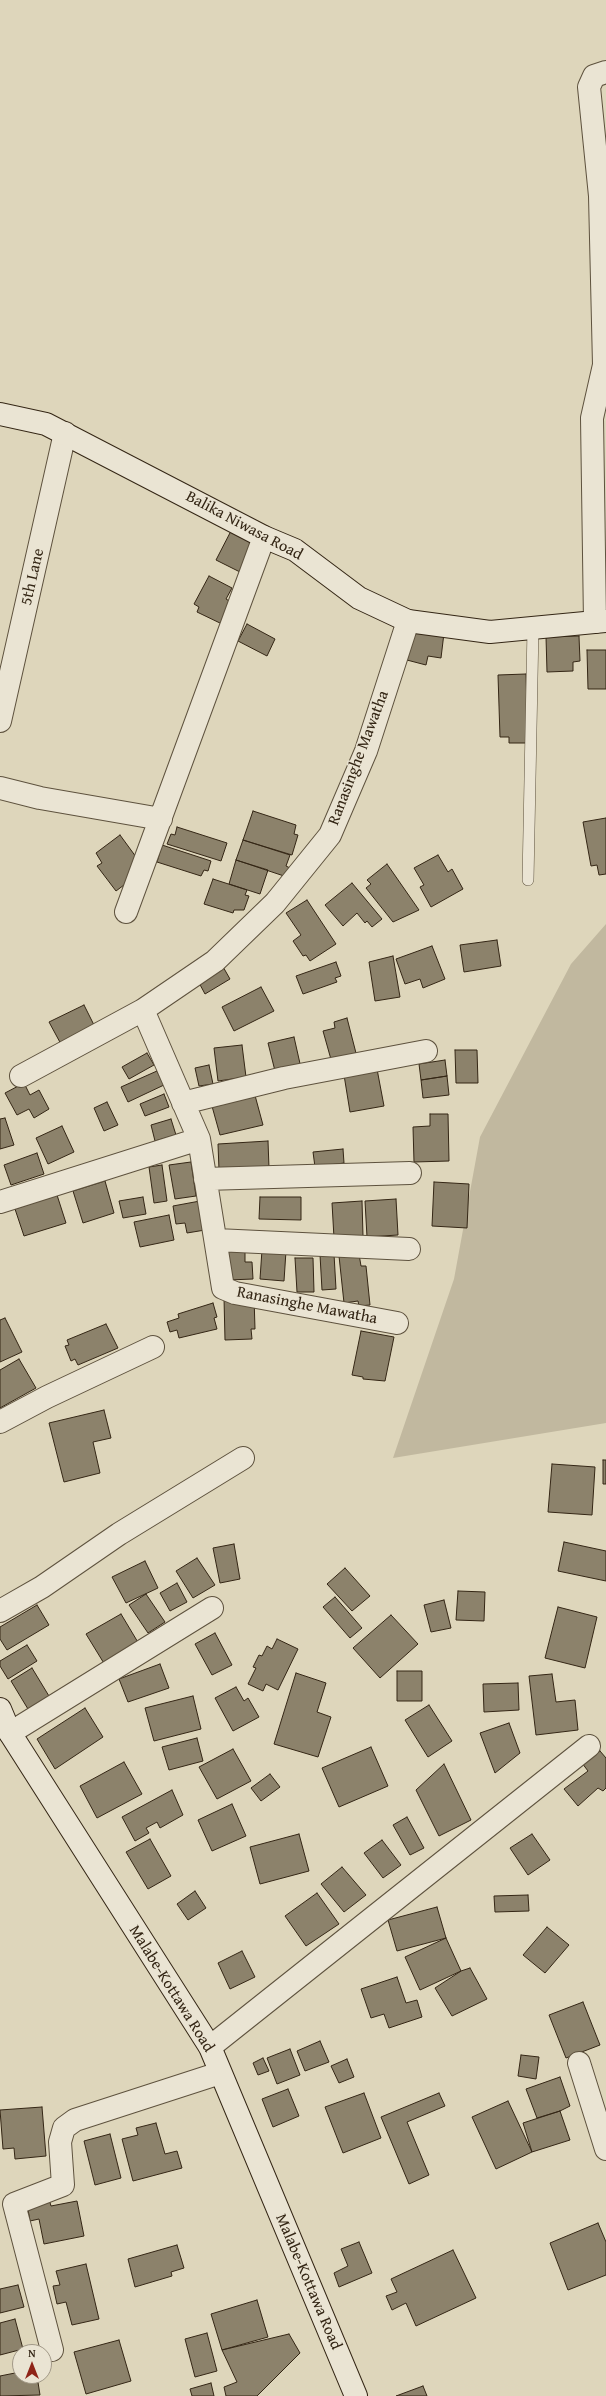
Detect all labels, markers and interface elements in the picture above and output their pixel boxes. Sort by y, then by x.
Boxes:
street label: Balika Niwasa Road [182,487,306,565]
street label: 5th Lane [17,547,49,607]
street label: Ranasinghe Mawatha [325,688,393,828]
street label: Ranasinghe Mawatha [235,1283,379,1329]
street label: Malabe-Kottawa Road [124,1922,218,2056]
street label: Malabe-Kottawa Road [271,2211,345,2353]
north arrow [12,2344,52,2384]
text: N [28,2345,36,2361]

